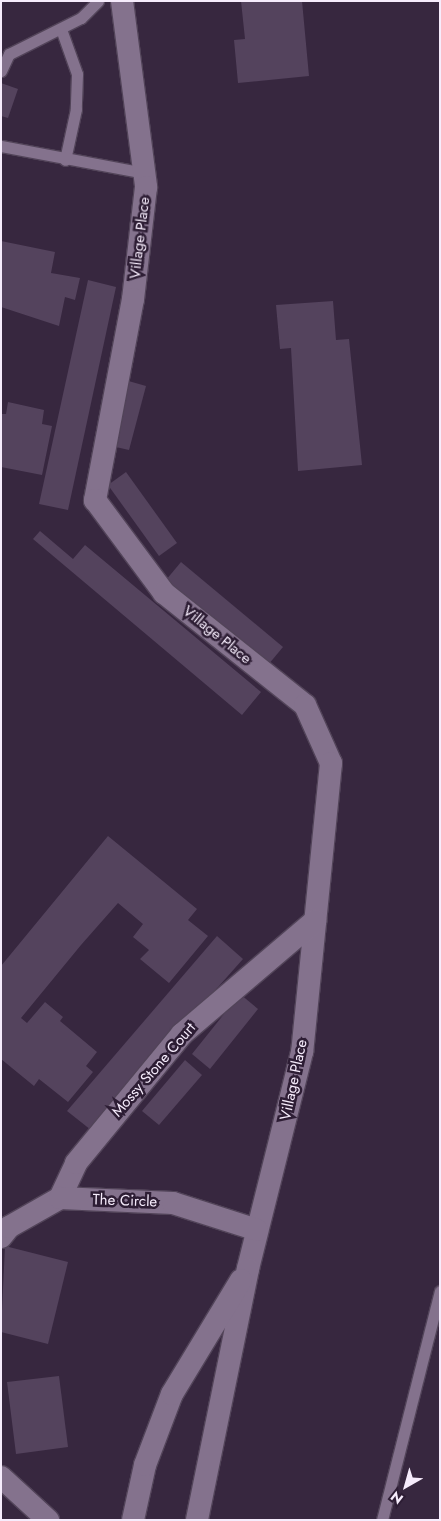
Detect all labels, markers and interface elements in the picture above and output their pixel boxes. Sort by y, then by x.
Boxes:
street label: Village Place [126,196,154,280]
street label: Village Place [179,602,255,668]
street label: Mossy Stone Court [108,1019,200,1121]
street label: Village Place [277,1038,311,1122]
street label: The Circle [92,1191,158,1211]
north arrow [381,1461,431,1511]
text: N [386,1487,407,1509]

